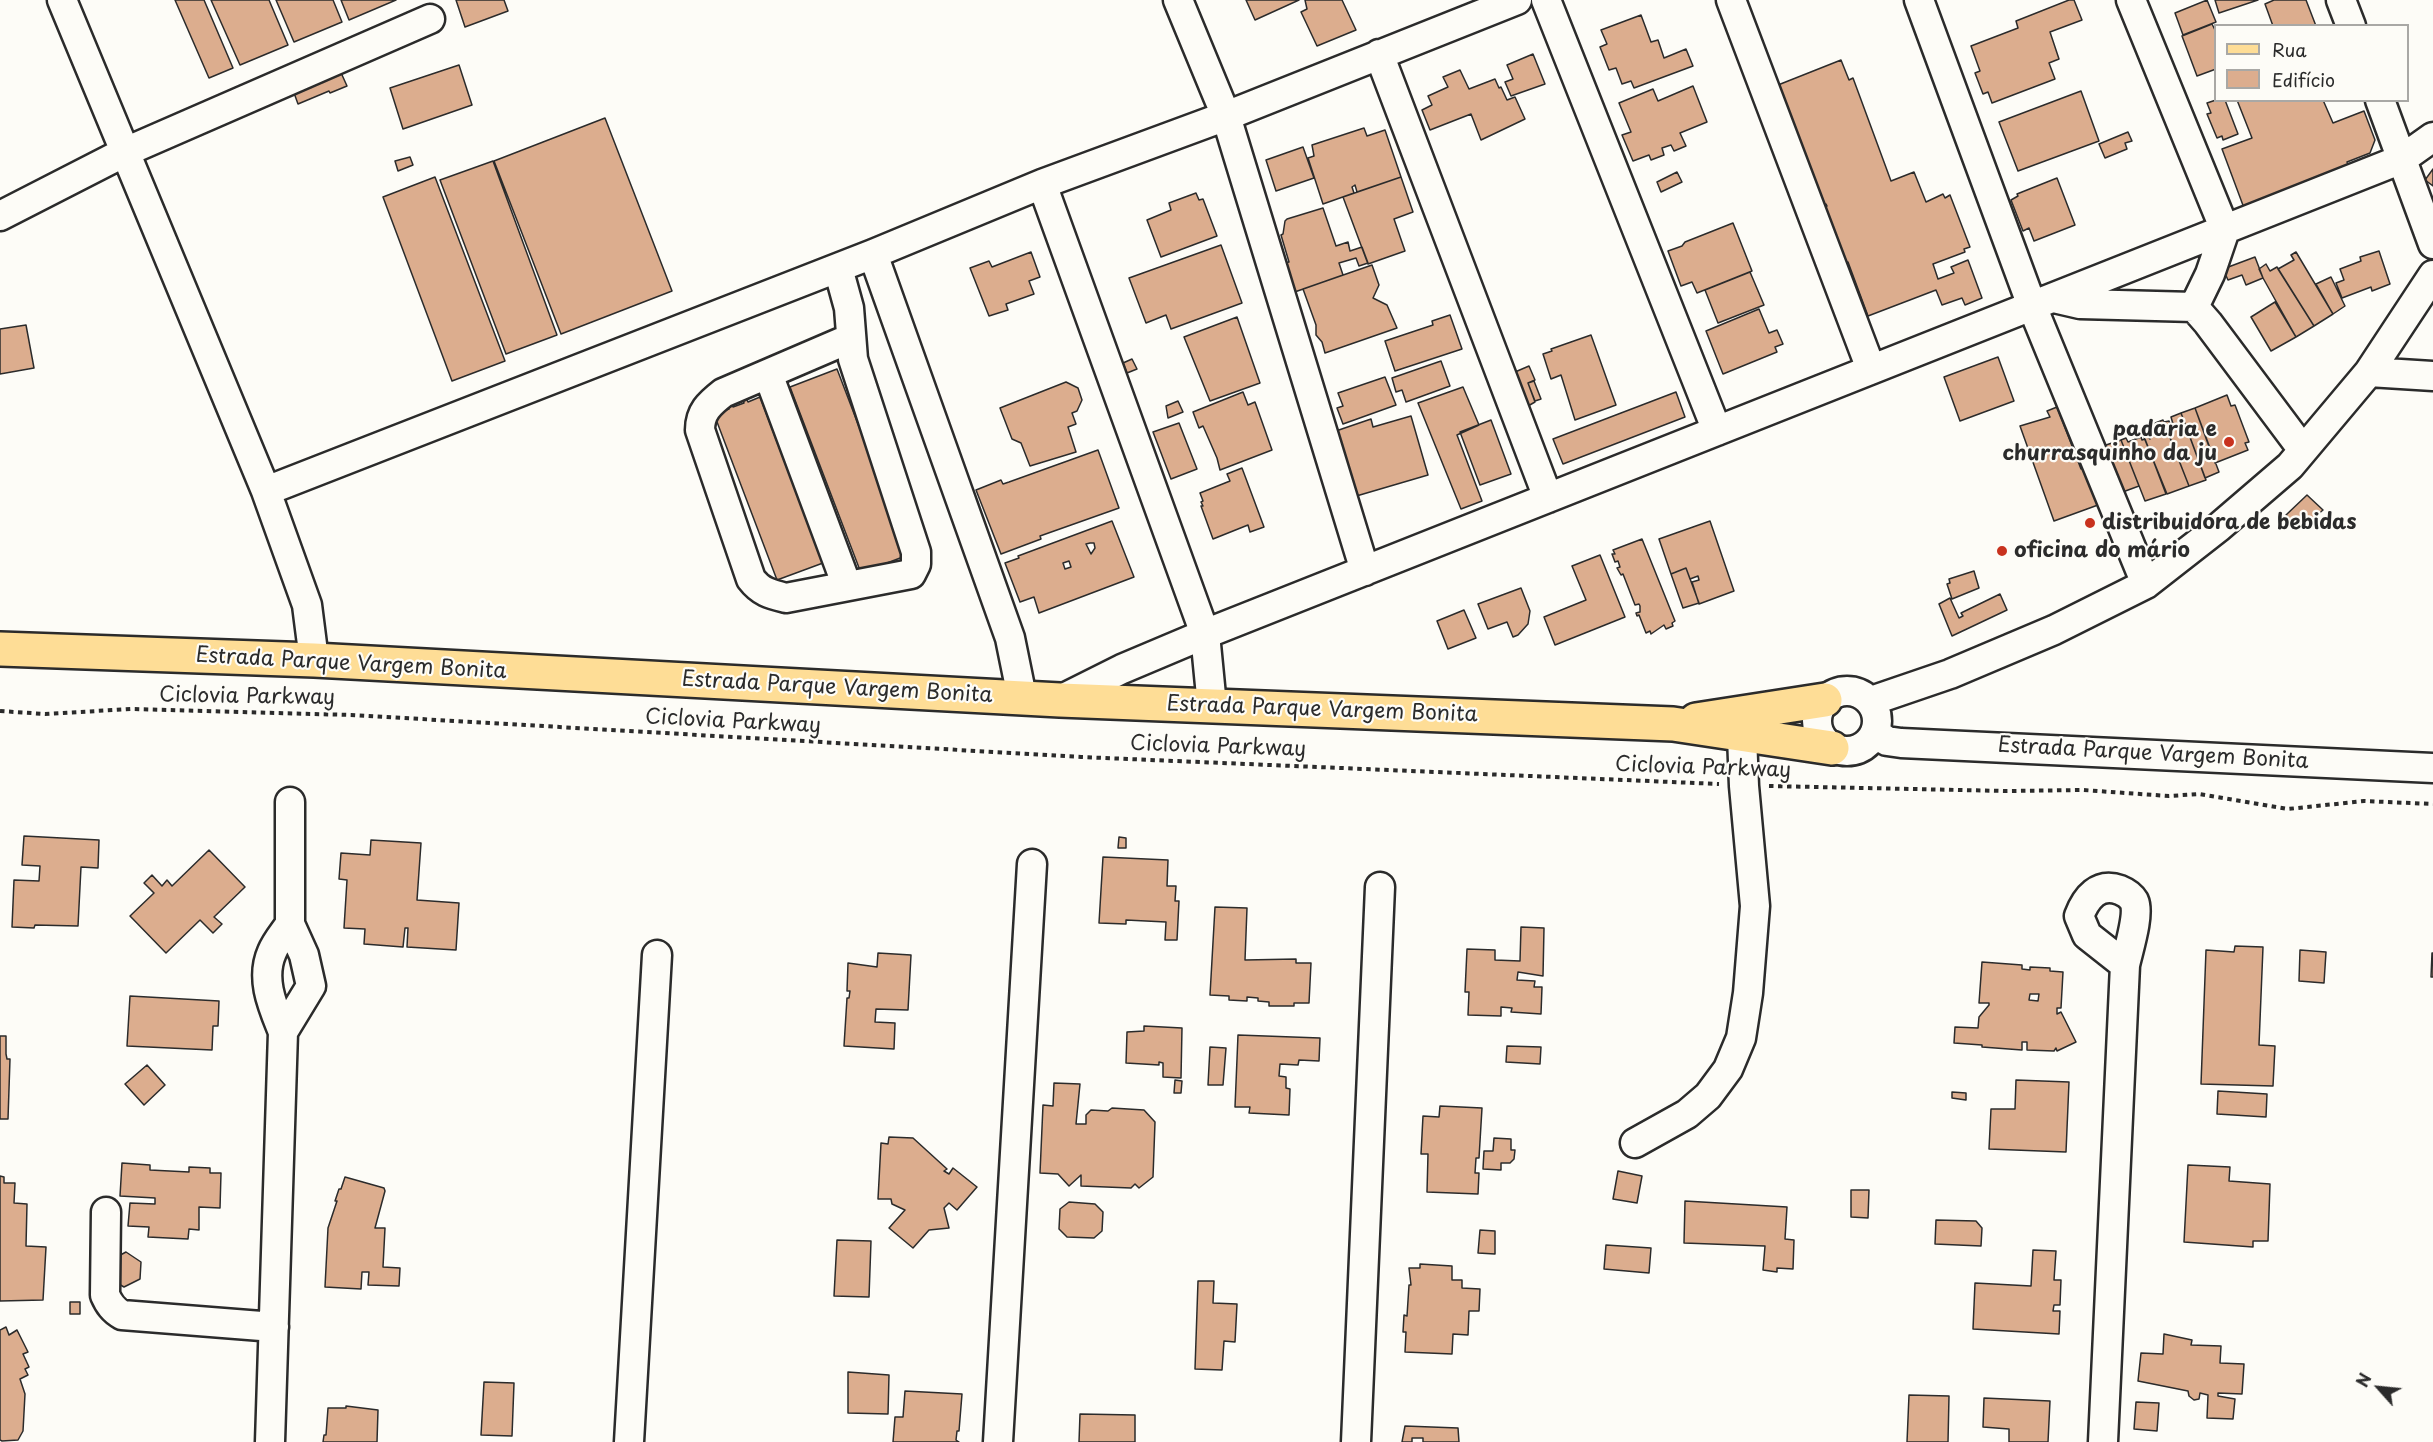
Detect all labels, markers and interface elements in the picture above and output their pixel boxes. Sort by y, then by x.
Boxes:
legend [2214,24,2409,102]
text: Rua [2272,36,2307,63]
text: Edifício [2272,66,2335,93]
place label: padaria e churrasquinho da ju [2003,417,2217,467]
marker: padaria e churrasquinho da ju [2222,435,2236,449]
place label: distribuidora de bebidas [2102,510,2356,536]
marker: distribuidora de bebidas [2083,516,2097,530]
place label: oficina do mário [2014,538,2190,564]
marker: oficina do mário [1995,544,2009,558]
street label: Estrada Parque Vargem Bonita [195,643,507,685]
street label: Estrada Parque Vargem Bonita [681,667,993,709]
street label: Ciclovia Parkway [159,683,335,711]
street label: Estrada Parque Vargem Bonita [1166,692,1478,728]
street label: Ciclovia Parkway [644,705,822,739]
street label: Ciclovia Parkway [1130,731,1306,763]
street label: Estrada Parque Vargem Bonita [1997,733,2309,775]
street label: Ciclovia Parkway [1615,752,1791,784]
north arrow [2349,1358,2409,1418]
text: N [2349,1369,2377,1391]

